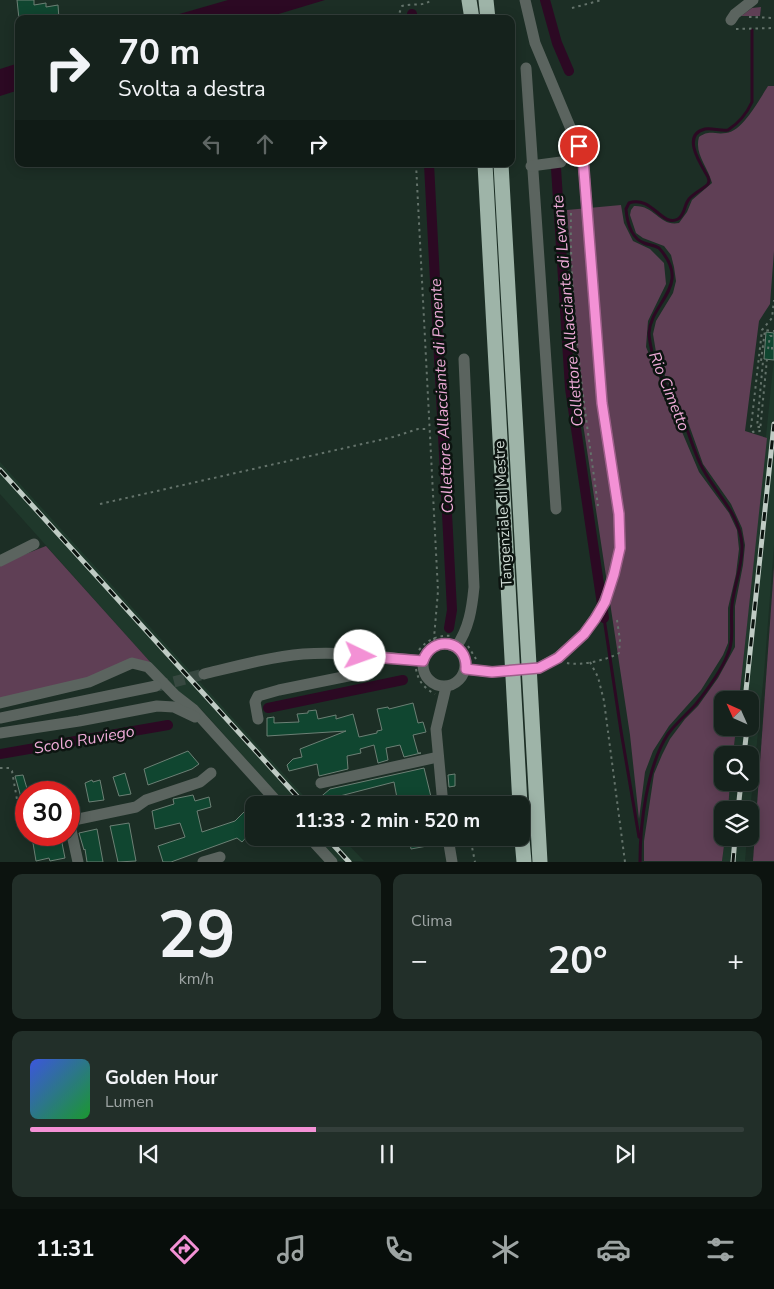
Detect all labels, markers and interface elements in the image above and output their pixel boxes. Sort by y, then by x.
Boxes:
text: 70 m [118,29,200,76]
icon: right [35,35,100,100]
text: Svolta a destra [118,74,266,104]
pin [558,125,600,167]
icon: left [198,130,226,158]
icon: ahead [251,130,279,158]
icon: right [304,130,332,158]
icon: arrive [565,132,593,160]
water label: Collettore Allacciante di Levante [547,194,589,428]
water label: Collettore Allacciante di Ponente [425,277,459,514]
water label: Rio Cimetto [643,348,695,434]
street label: Tangenziale di Mestre [489,440,517,588]
position arrow [333,629,385,681]
north arrow [714,691,759,736]
map controls [714,691,759,846]
water label: Scolo Ruviego [32,720,136,760]
button: search [714,746,759,791]
speed limit sign: 30 [15,781,80,846]
button: layers [714,801,759,846]
text: 11:33 · 2 min · 520 m [295,808,480,834]
text: 29 [157,891,236,980]
text: Clima [411,910,452,932]
text: 20° [547,935,608,986]
text: − [411,942,428,980]
text: + [727,942,744,980]
text: km/h [179,968,214,990]
text: Golden Hour [105,1065,218,1091]
text: Lumen [105,1091,154,1113]
icon: previous [135,1140,163,1168]
icon: pause [373,1140,401,1168]
icon: next [611,1140,639,1168]
icon: directions [167,1232,202,1267]
icon: music [274,1232,309,1267]
icon: phone [381,1232,416,1267]
icon: climate [488,1232,523,1267]
icon: car [596,1232,631,1267]
icon: filters [703,1232,738,1267]
text: 11:31 [36,1234,94,1264]

